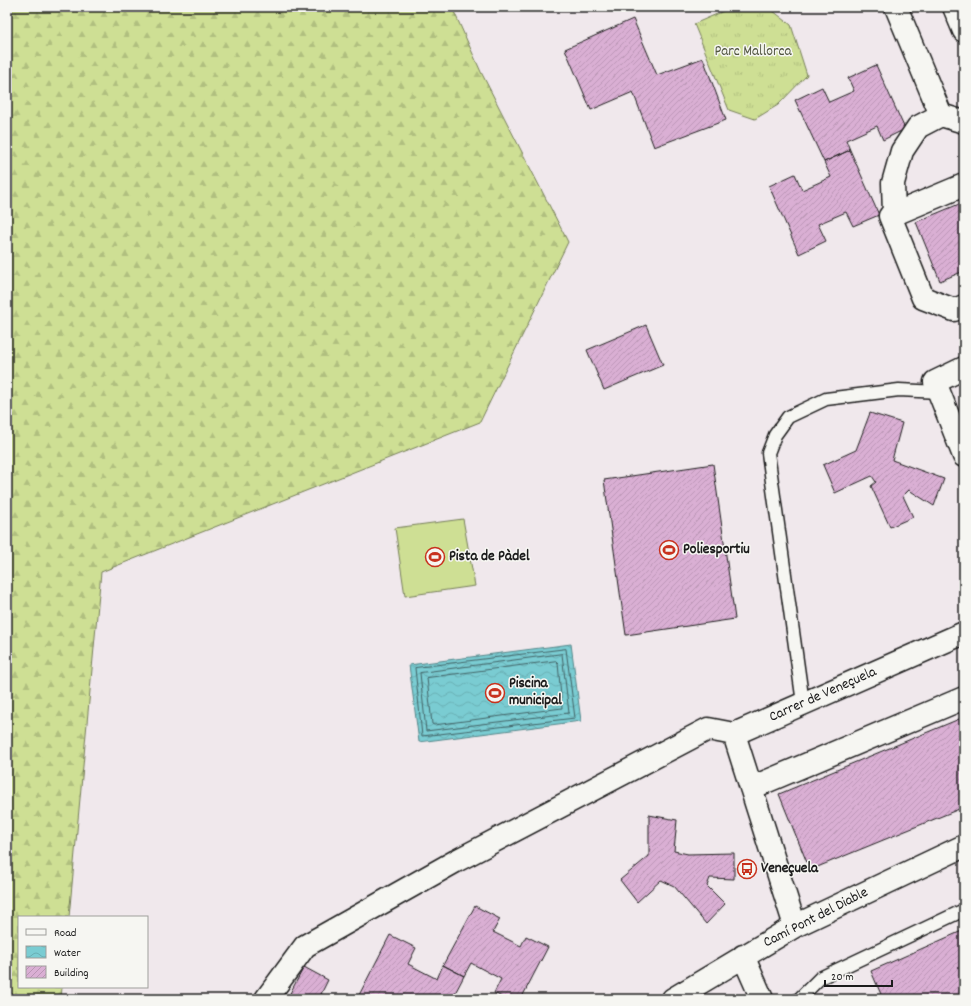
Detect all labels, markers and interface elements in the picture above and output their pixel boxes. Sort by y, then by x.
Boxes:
park label: Parc Mallorca [714,41,793,63]
sports icon: Poliesportiu [658,539,680,561]
place label: Poliesportiu [683,539,750,561]
sports icon: Pista de Pàdel [424,546,446,568]
place label: Pista de Pàdel [449,546,530,568]
street label: Carrer de Veneçuela [766,661,881,728]
place label: Piscina municipal [509,673,562,712]
sports icon: Piscina municipal [484,682,506,704]
bus stop icon: Veneçuela [736,858,758,880]
place label: Veneçuela [761,858,819,880]
street label: Camí Pont del Diable [760,882,873,954]
legend [18,916,148,988]
text: Road [54,925,76,942]
text: Water [54,945,81,962]
scale bar [825,962,892,988]
text: Building [54,965,89,982]
text: 20 m [831,969,854,986]

